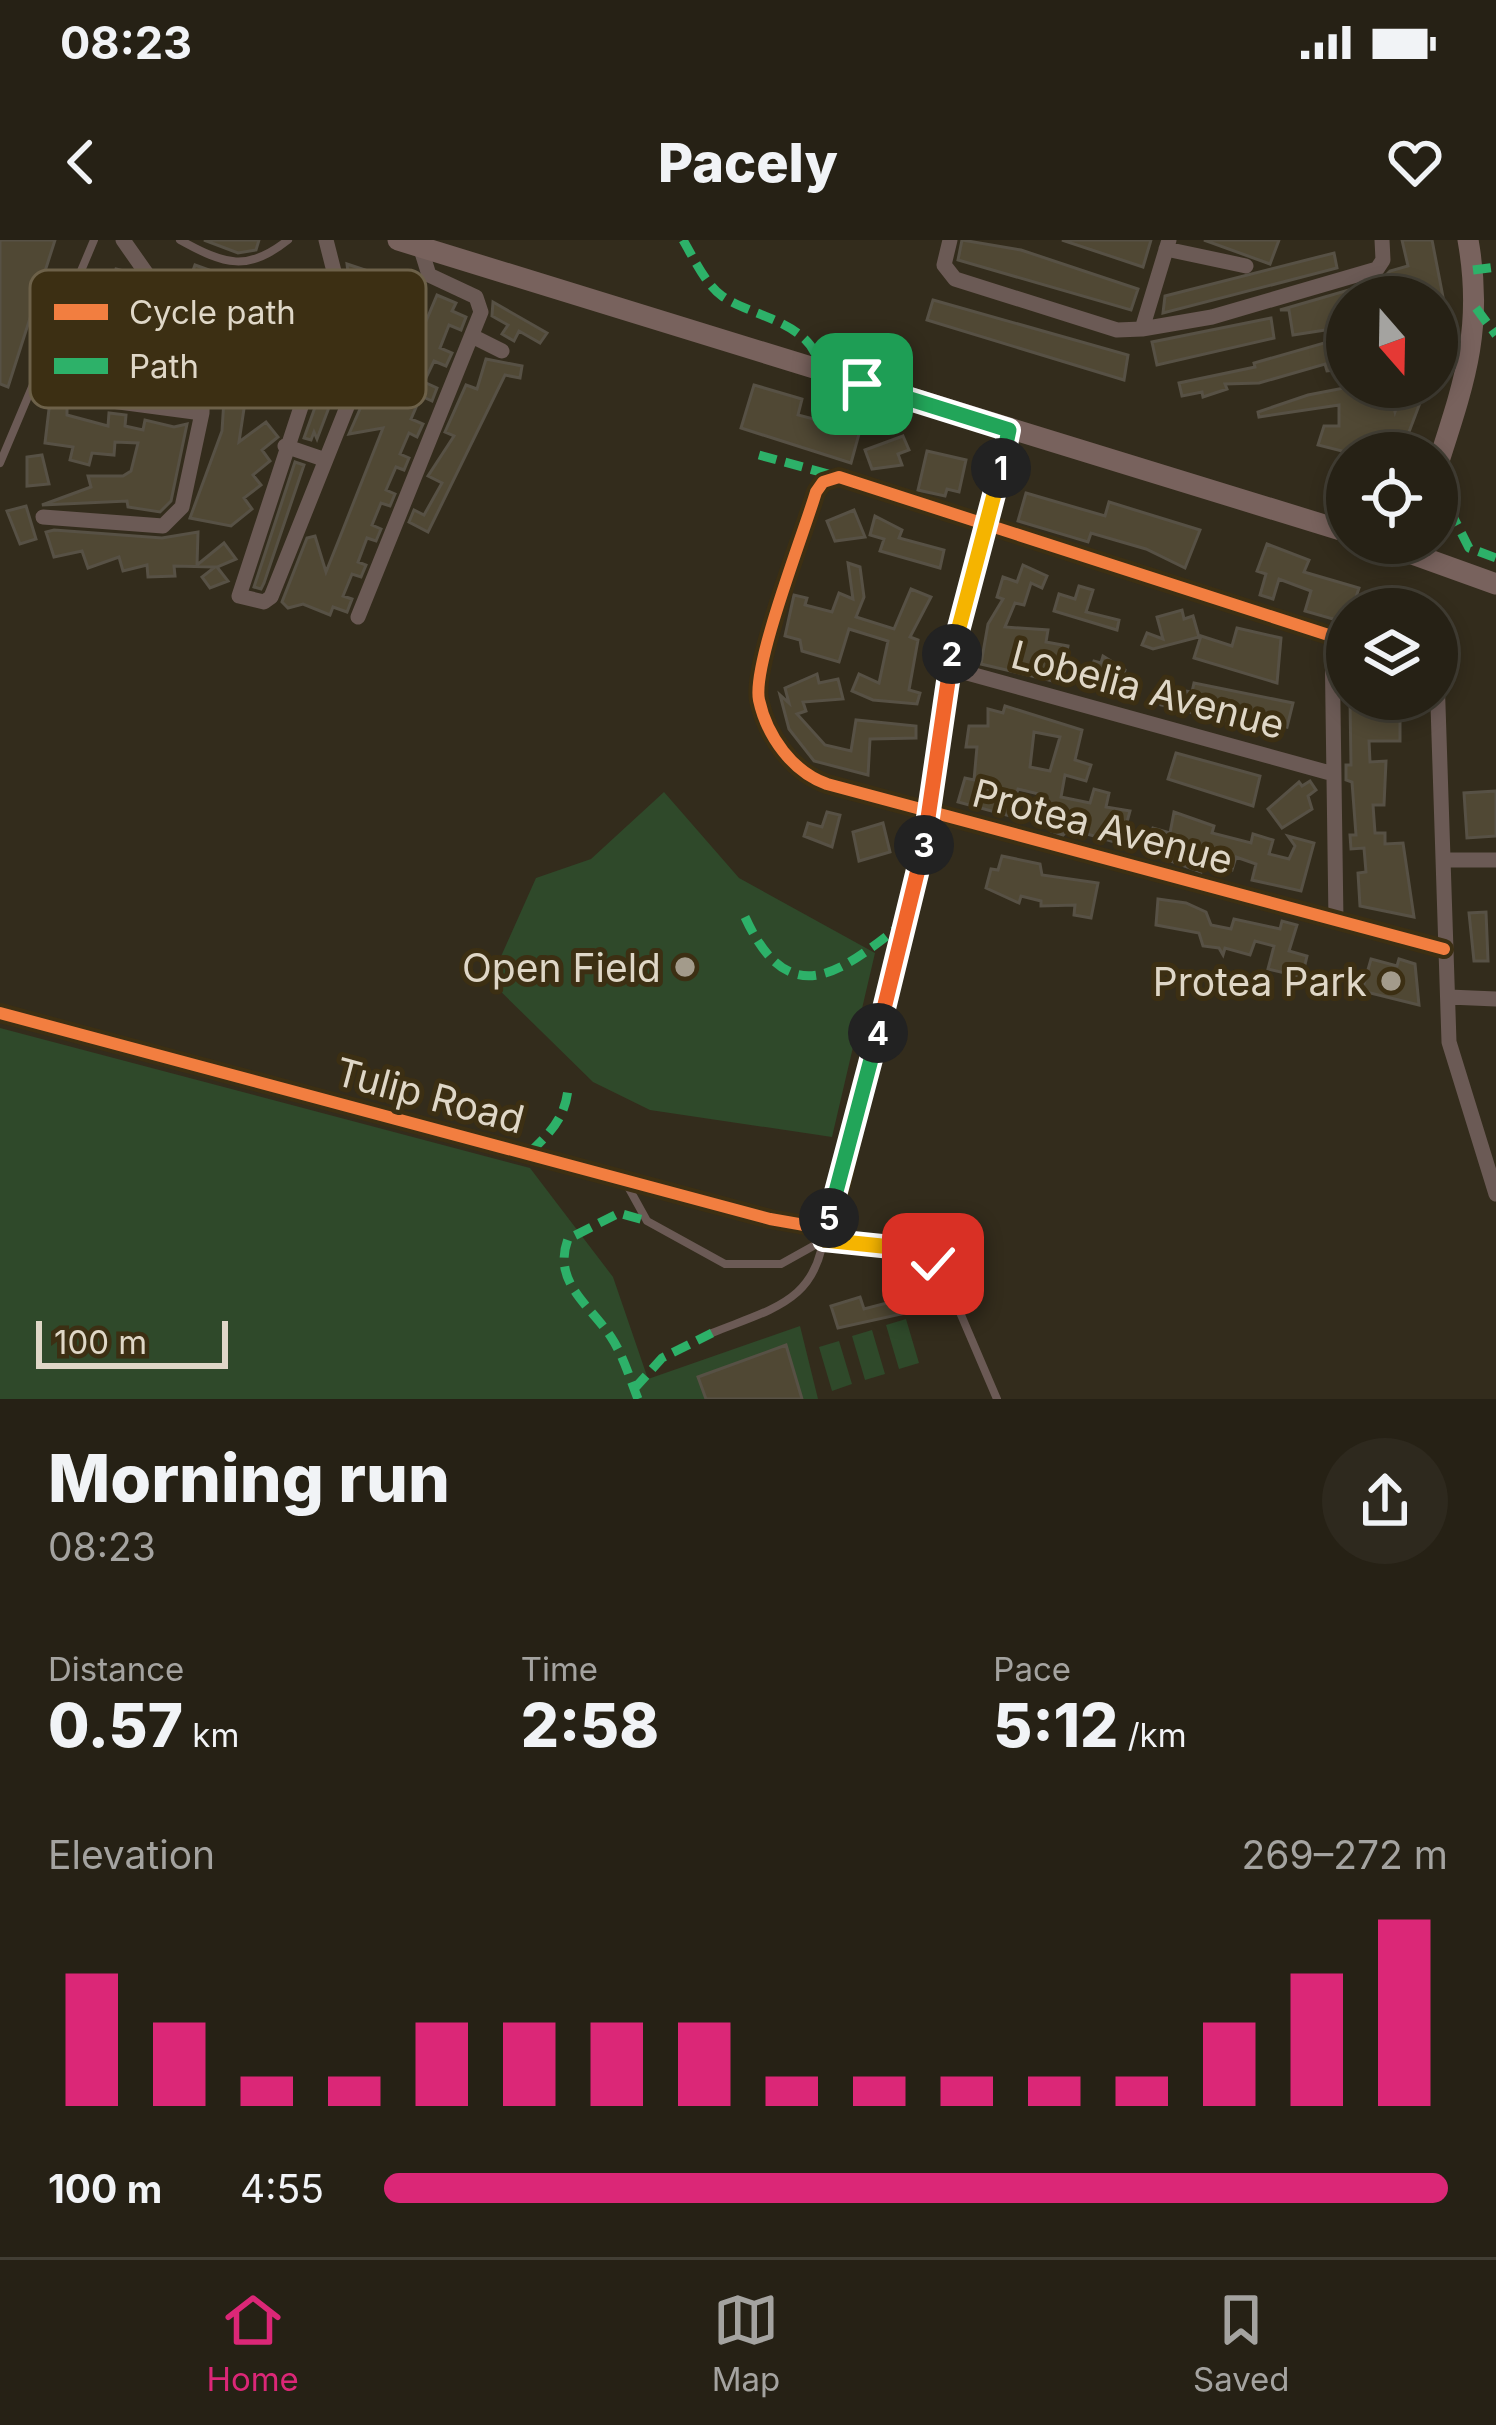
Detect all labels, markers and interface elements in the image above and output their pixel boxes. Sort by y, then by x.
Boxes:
text: 08:23 [60,15,192,70]
icon: back [48,129,114,195]
icon: heart [1382,129,1448,195]
text: Pacely [658,130,838,195]
legend [30,270,426,408]
north arrow [1326,276,1458,408]
map controls [1326,276,1458,720]
text: Cycle path [129,292,296,332]
pin [811,333,913,435]
text: Path [129,346,199,386]
icon: arrive [829,351,895,417]
button: locate [1326,432,1458,564]
pin: 1 [971,438,1031,498]
text: 1 [994,448,1008,488]
button: layers [1326,588,1458,720]
pin: 2 [922,624,982,684]
street label: Lobelia Avenue [1006,630,1290,748]
text: 2 [942,634,962,674]
street label: Protea Avenue [968,769,1238,883]
pin: 3 [894,815,954,875]
text: 3 [913,825,935,865]
place label: Open Field [462,944,661,991]
marker: Open Field [672,954,698,980]
place label: Protea Park [1153,958,1367,1005]
marker: Protea Park [1378,968,1404,994]
pin: 4 [848,1003,908,1063]
text: 4 [867,1013,889,1053]
street label: Tulip Road [331,1047,529,1143]
pin: 5 [799,1188,859,1248]
text: 5 [818,1198,840,1238]
pin [882,1213,984,1315]
icon: check [900,1231,966,1297]
scale bar [36,1315,228,1368]
text: 100 m [54,1322,147,1362]
text: Morning run [48,1438,450,1518]
button: share [1322,1438,1448,1564]
text: 08:23 [48,1523,156,1570]
text: Distance [48,1649,184,1689]
text: Time [521,1649,598,1689]
text: Pace [993,1649,1071,1689]
text: 0.57 [48,1689,183,1761]
text: 2:58 [521,1689,659,1761]
text: 5:12 [993,1689,1118,1761]
text: km [183,1715,239,1755]
text: /km [1118,1715,1187,1755]
text: Elevation [48,1831,215,1878]
text: 269–272 m [1242,1831,1448,1878]
text: 100 m [48,2165,162,2212]
text: 4:55 [240,2165,324,2212]
tab: Home [206,2287,299,2399]
tab: Map [712,2287,780,2399]
tab: Saved [1193,2287,1290,2399]

